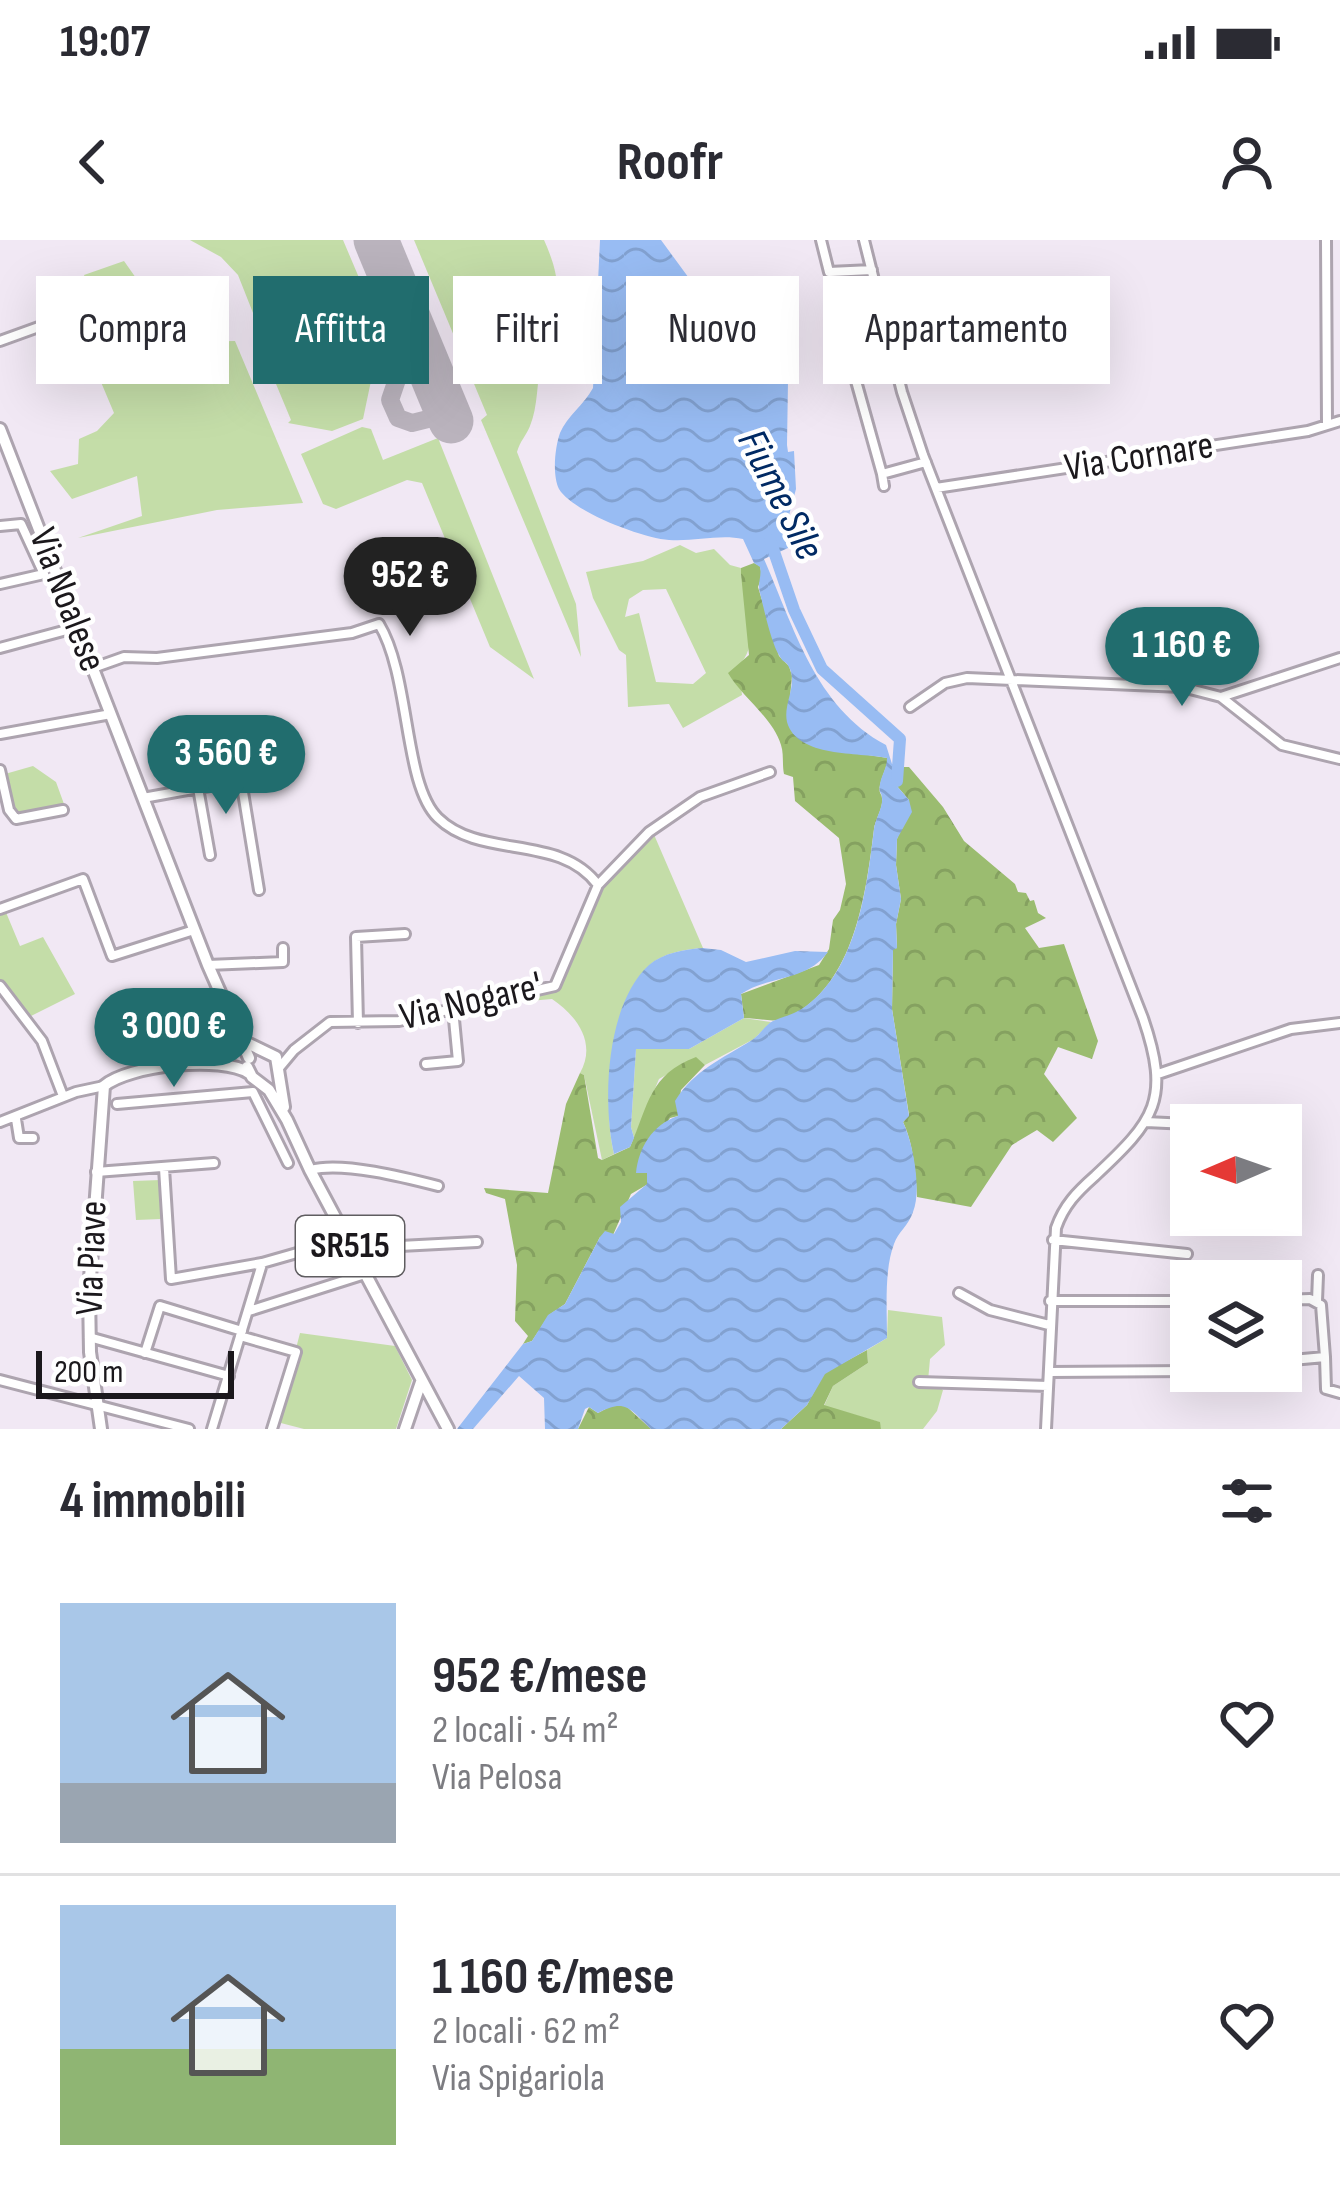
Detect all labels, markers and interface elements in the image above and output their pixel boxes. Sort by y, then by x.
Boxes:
text: 19:07 [60,15,150,70]
icon: back [60,129,126,195]
icon: person [1214,129,1280,195]
text: Roofr [617,130,723,195]
chip: Compra [36,276,229,384]
chip: Affitta [253,276,429,384]
chip: Filtri [453,276,602,384]
chip: Nuovo [626,276,799,384]
chip: Appartamento [823,276,1110,384]
water label: Fiume Sile [726,421,834,569]
street label: Via Cornare [1061,422,1217,492]
street label: Via Noalese [18,522,116,678]
pin: 952 € [326,537,494,639]
text: 952 € [371,552,449,599]
pin: 1 160 € [1071,607,1293,709]
text: 1 160 € [1132,622,1232,669]
pin: 3 560 € [115,715,337,817]
text: 3 560 € [174,730,278,777]
street label: Via Nogare' [395,963,547,1041]
pin: 3 000 € [63,988,285,1090]
text: 3 000 € [121,1003,227,1050]
north arrow [1170,1104,1302,1236]
map controls [1170,1104,1302,1392]
street label: Via Piave [67,1200,117,1316]
road number: SR515 [296,1216,404,1276]
button: layers [1170,1260,1302,1392]
scale bar [36,1345,234,1398]
text: 200 m [54,1352,123,1392]
icon: filters [1214,1468,1280,1534]
text: 4 immobili [60,1471,246,1532]
text: 952 €/mese [432,1646,647,1707]
icon: home [156,1651,300,1795]
icon: heart [1214,1690,1280,1756]
text: 2 locali · 54 m² [432,1707,619,1754]
text: Via Pelosa [432,1754,562,1801]
text: 1 160 €/mese [432,1947,675,2008]
icon: home [156,1953,300,2097]
icon: heart [1214,1992,1280,2058]
text: 2 locali · 62 m² [432,2008,620,2055]
text: Via Spigariola [432,2055,605,2102]

